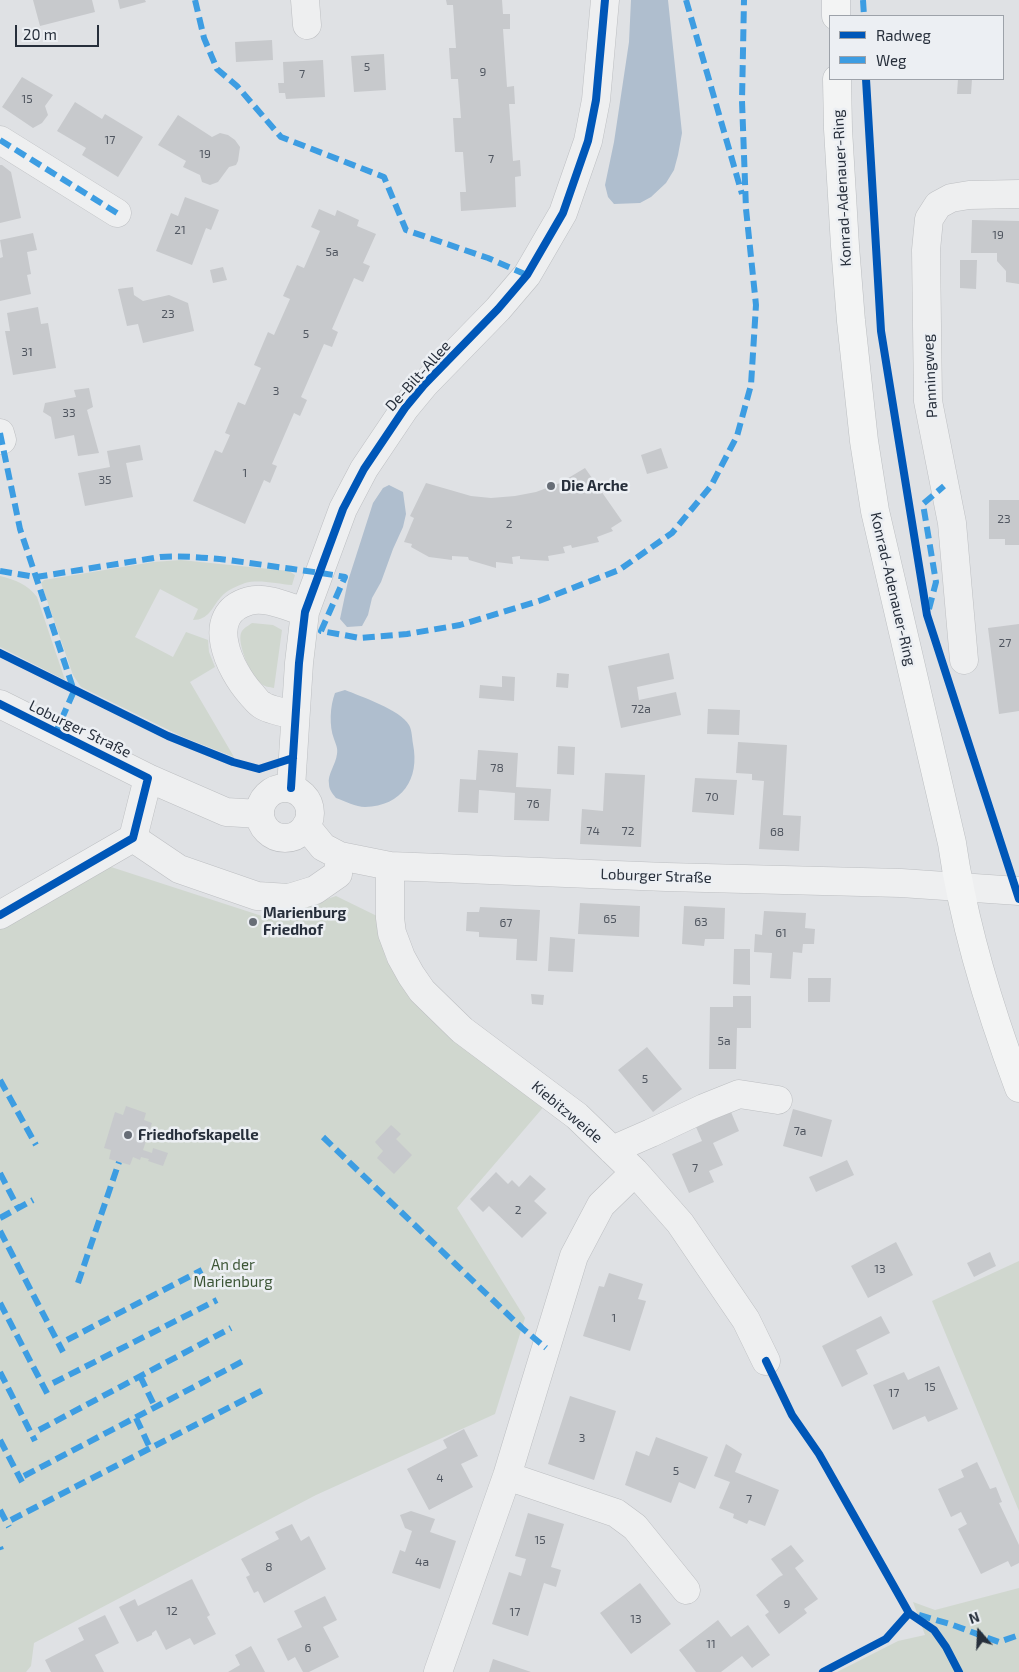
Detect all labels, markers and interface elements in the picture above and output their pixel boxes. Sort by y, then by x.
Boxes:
scale bar [18,15,101,47]
legend [829,15,1004,80]
text: 20 m [23,25,57,43]
text: Radweg [876,26,931,44]
text: Weg [876,51,906,69]
house number: 5 [364,60,370,74]
house number: 9 [480,65,486,79]
house number: 7 [299,67,305,81]
house number: 15 [21,92,33,106]
street label: Konrad-Adenauer-Ring [829,109,855,267]
house number: 17 [105,133,115,147]
house number: 19 [199,147,211,161]
house number: 7 [488,152,494,166]
house number: 21 [174,223,186,237]
house number: 19 [992,228,1004,242]
house number: 5a [325,245,339,259]
house number: 23 [161,307,175,321]
house number: 5 [303,327,309,341]
street label: Panningweg [919,334,941,418]
street label: De-Bilt-Allee [382,337,454,415]
house number: 31 [21,345,33,359]
house number: 3 [273,384,279,398]
house number: 33 [62,406,76,420]
house number: 1 [243,466,247,480]
house number: 35 [98,473,112,487]
place label: Die Arche [561,477,628,495]
marker: Die Arche [545,480,557,492]
street label: Konrad-Adenauer-Ring [867,510,919,668]
house number: 23 [997,512,1011,526]
house number: 2 [506,517,512,531]
house number: 27 [999,636,1011,650]
street label: Loburger Straße [26,696,134,762]
house number: 72a [631,702,651,716]
house number: 78 [490,761,504,775]
house number: 70 [705,790,719,804]
house number: 76 [526,797,540,811]
house number: 74 [586,824,600,838]
house number: 72 [622,824,634,838]
house number: 68 [770,825,784,839]
street label: Loburger Straße [600,865,712,887]
place label: Marienburg Friedhof [263,904,346,939]
house number: 65 [603,912,617,926]
house number: 63 [694,915,708,929]
marker: Marienburg Friedhof [247,916,259,928]
house number: 67 [499,916,513,930]
house number: 61 [775,926,787,940]
house number: 5a [717,1034,731,1048]
house number: 5 [642,1072,648,1086]
street label: Kiebitzweide [528,1077,606,1147]
house number: 7a [794,1124,806,1138]
place label: Friedhofskapelle [138,1126,259,1144]
marker: Friedhofskapelle [122,1129,134,1141]
house number: 7 [692,1161,698,1175]
house number: 2 [515,1203,521,1217]
park label: An der Marienburg [193,1256,273,1291]
house number: 13 [874,1262,886,1276]
house number: 1 [612,1311,616,1325]
house number: 15 [924,1380,936,1394]
house number: 17 [889,1386,899,1400]
house number: 3 [579,1431,585,1445]
house number: 5 [673,1464,679,1478]
house number: 4 [436,1471,444,1485]
house number: 7 [746,1492,752,1506]
house number: 15 [534,1533,546,1547]
house number: 4a [415,1555,429,1569]
house number: 8 [265,1560,273,1574]
house number: 9 [784,1597,790,1611]
house number: 12 [166,1604,178,1618]
house number: 17 [510,1605,520,1619]
north arrow [954,1607,1004,1657]
text: N [966,1608,981,1627]
house number: 13 [630,1612,642,1626]
house number: 11 [706,1637,716,1651]
house number: 6 [305,1641,311,1655]

